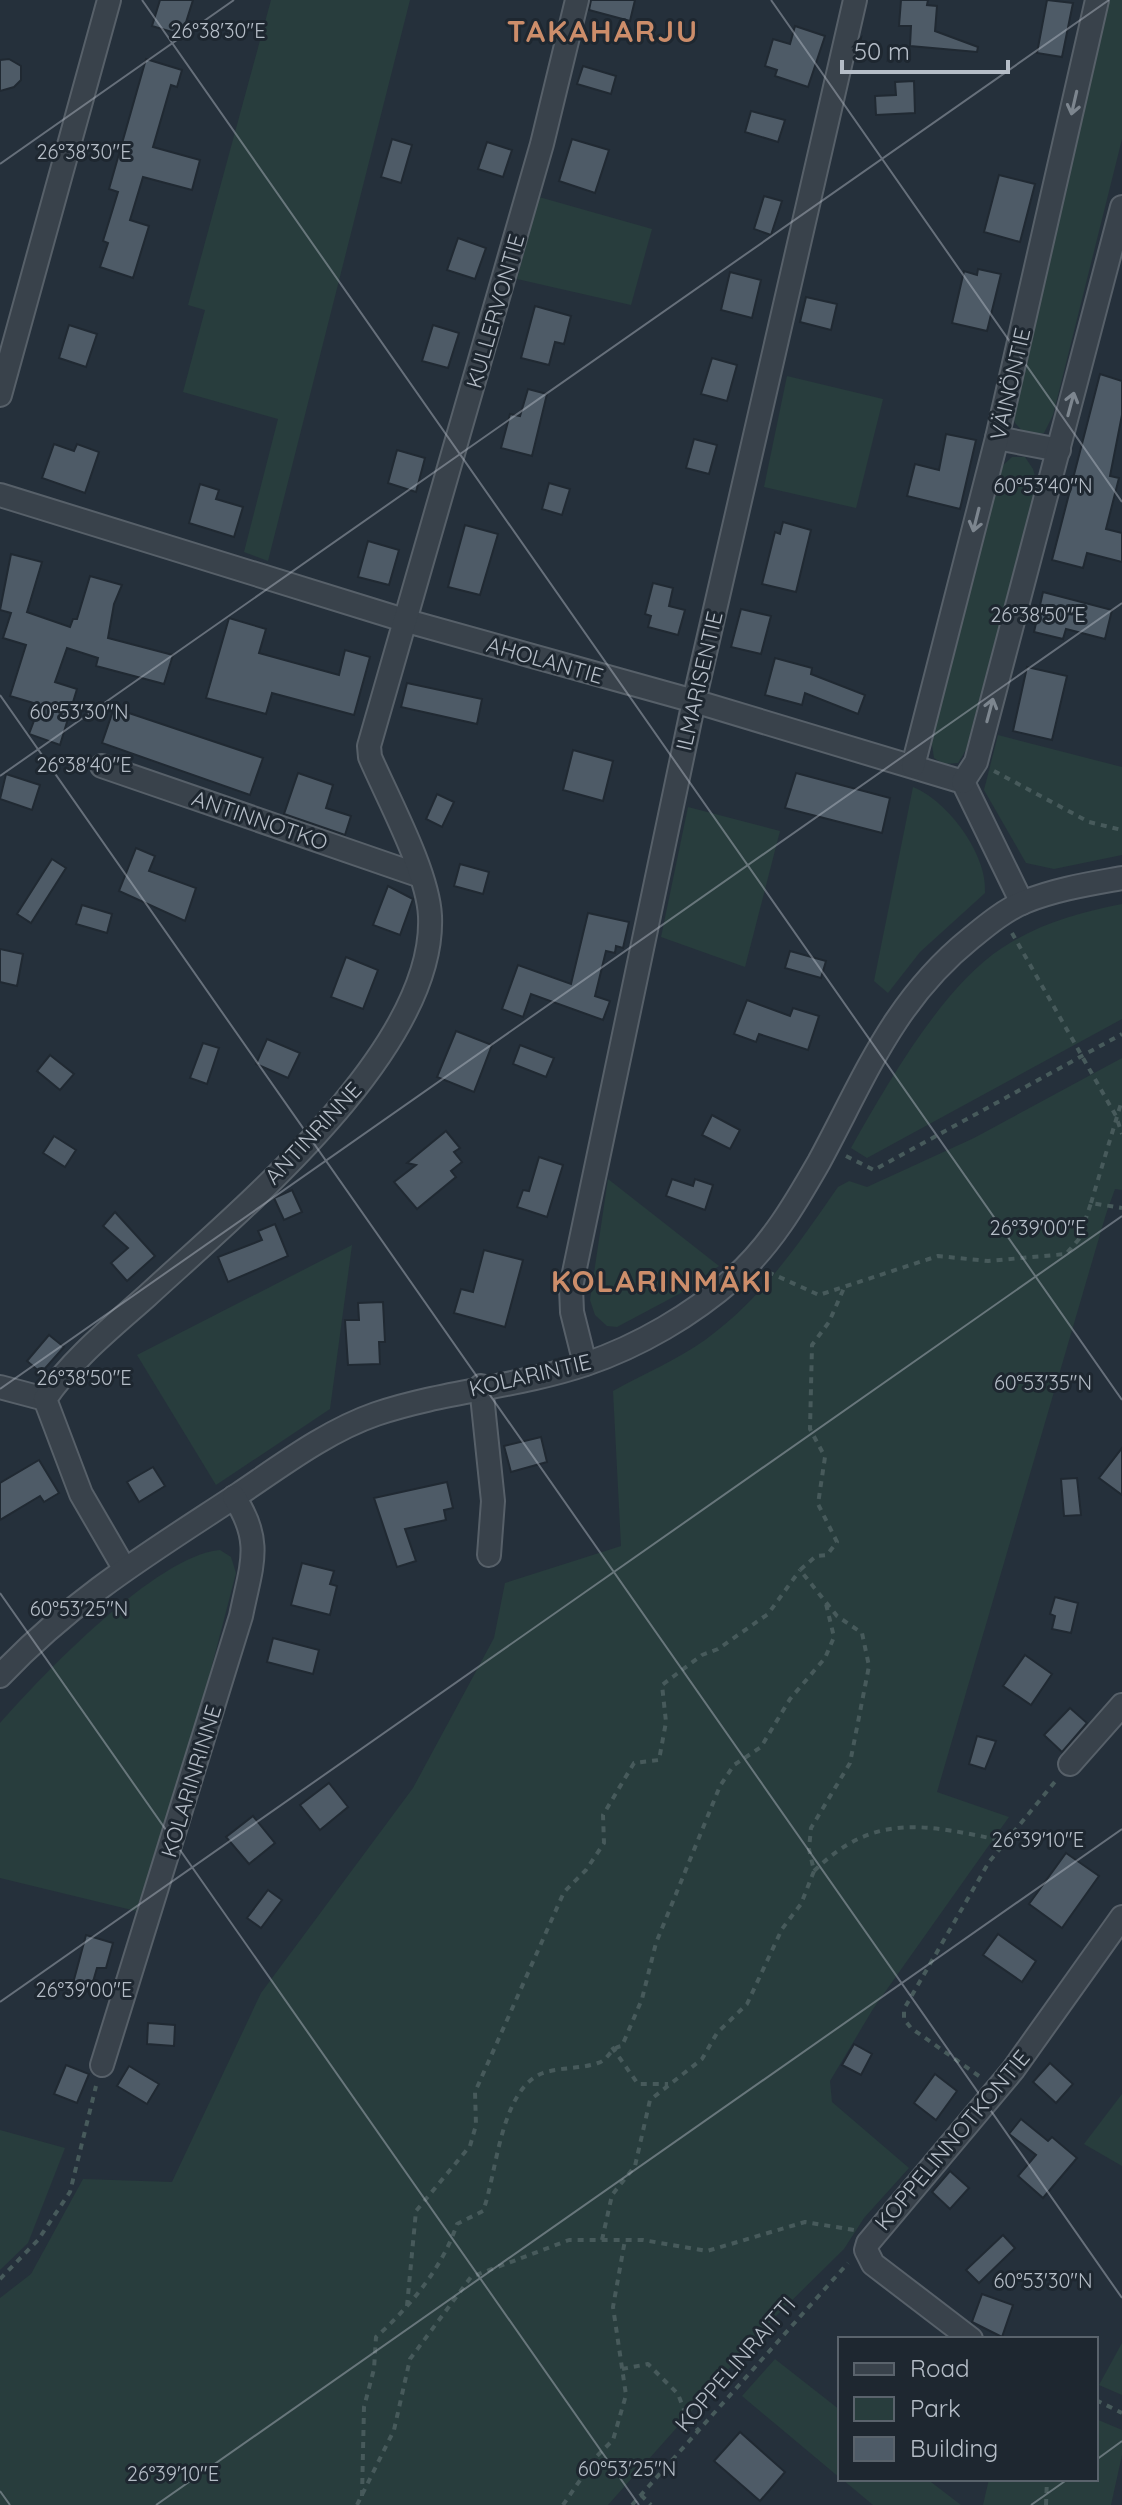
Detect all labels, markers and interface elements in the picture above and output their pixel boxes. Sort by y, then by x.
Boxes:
district label: TAKAHARJU [507,12,699,50]
text: 26°38'30"E [170,18,266,43]
scale bar [842,24,1008,74]
text: 50 m [854,36,910,66]
one-way arrow [1066,90,1081,116]
text: 26°38'30"E [36,139,132,164]
street label: KULLERVONTIE [460,231,530,391]
street label: VÄINÖNTIE [983,325,1037,443]
one-way arrow [1064,392,1079,418]
text: 60°53'40"N [993,473,1093,498]
one-way arrow [968,507,983,532]
text: 26°38'50"E [990,602,1086,627]
street label: ILMARISENTIE [669,609,729,753]
street label: AHOLANTIE [483,630,607,690]
one-way arrow [983,698,998,723]
text: 60°53'30"N [29,699,129,724]
text: 26°38'40"E [36,752,132,777]
street label: ANTINNOTKO [188,784,332,856]
street label: ANTINRINNE [258,1076,368,1190]
text: 26°39'00"E [990,1215,1086,1240]
district label: KOLARINMÄKI [551,1262,773,1300]
street label: KOLARINTIE [466,1347,594,1403]
text: 26°38'50"E [36,1365,132,1390]
text: 60°53'35"N [994,1370,1092,1395]
text: 60°53'25"N [30,1596,128,1621]
street label: KOLARINRINNE [155,1701,227,1861]
text: 26°39'10"E [992,1827,1084,1852]
text: 26°39'00"E [36,1977,132,2002]
street label: KOPPELINNOTKONTIE [868,2044,1036,2236]
text: 60°53'30"N [993,2268,1093,2293]
street label: KOPPELINRAITTI [669,2291,801,2437]
legend [838,2337,1098,2481]
text: Road [910,2353,970,2383]
text: Park [910,2393,961,2423]
text: Building [910,2433,998,2463]
text: 60°53'25"N [578,2456,676,2481]
text: 26°39'10"E [127,2461,219,2486]

